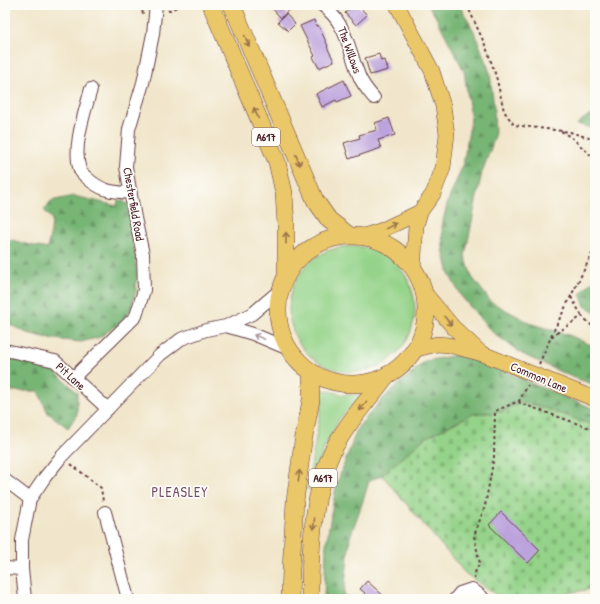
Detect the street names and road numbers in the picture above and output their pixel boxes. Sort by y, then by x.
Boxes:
street label: The Willows [334,24,366,76]
road number: A617 [252,128,280,146]
street label: Chesterfield Road [119,166,149,242]
street label: Common Lane [508,357,570,397]
street label: Pit Lane [52,358,90,394]
road number: A617 [309,469,337,487]

